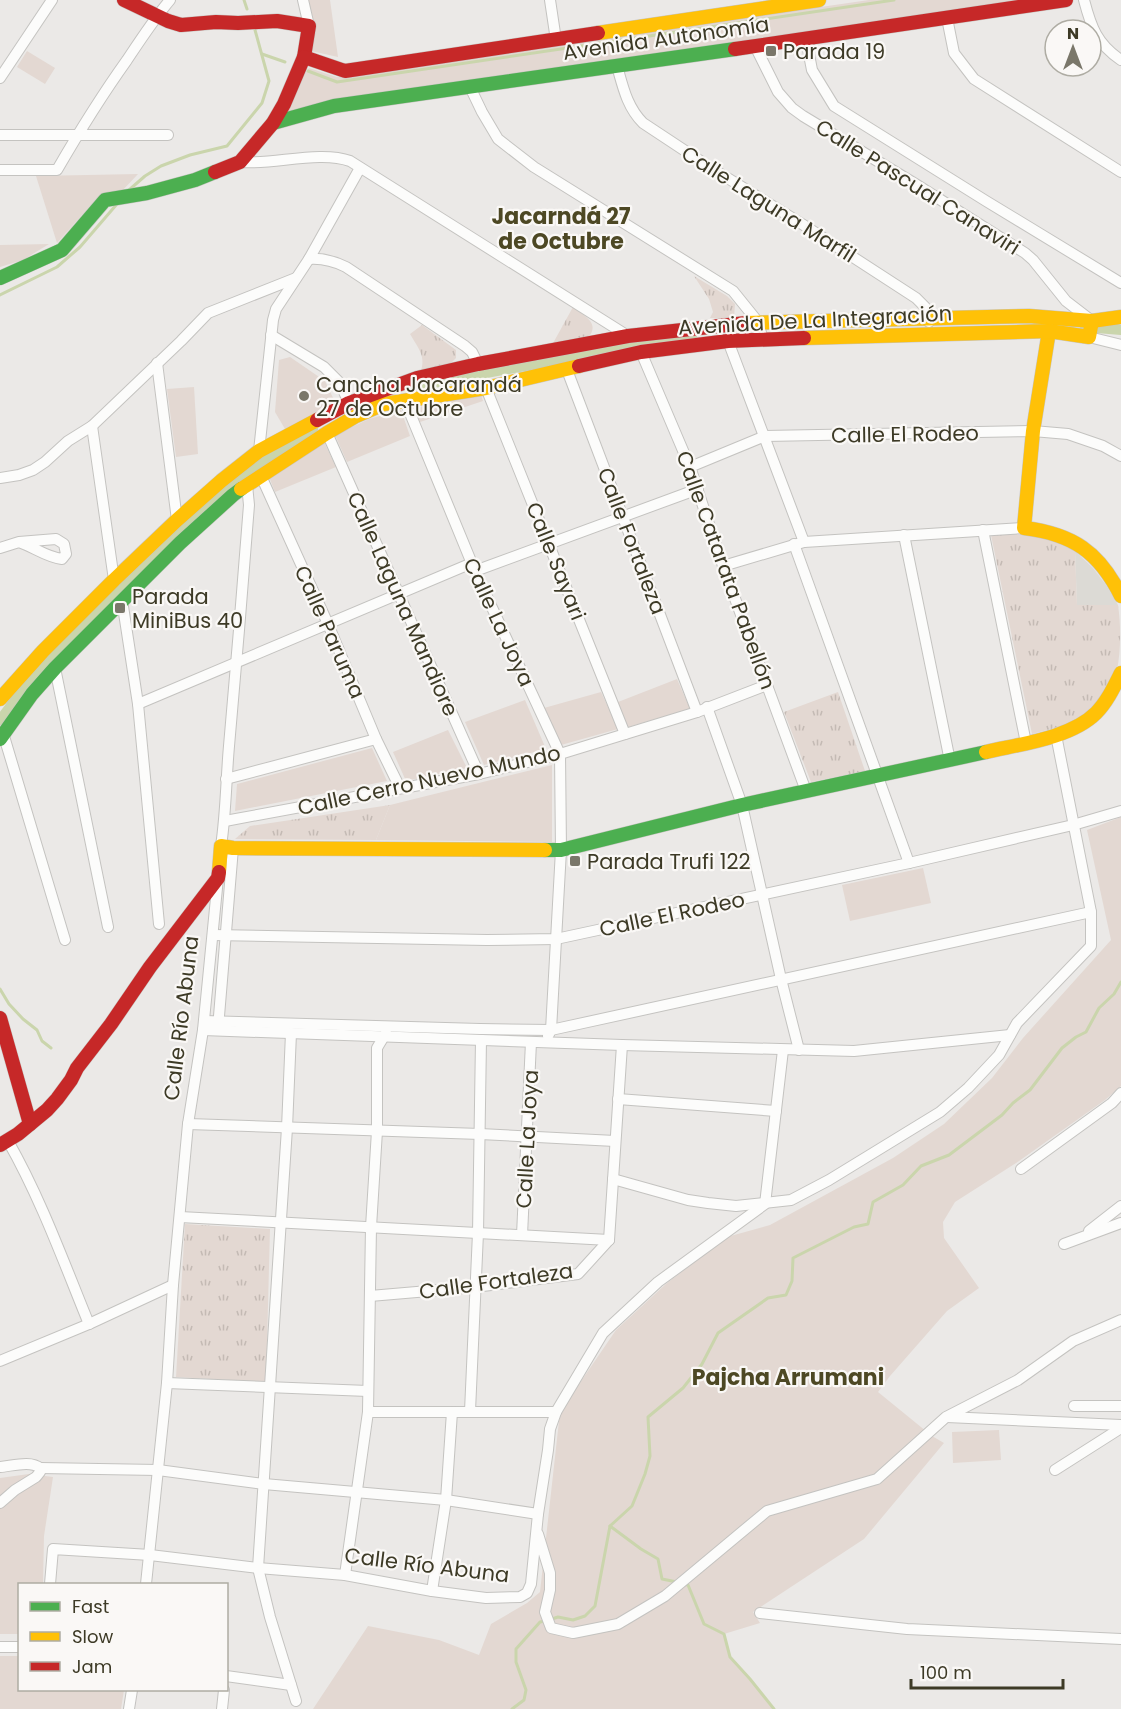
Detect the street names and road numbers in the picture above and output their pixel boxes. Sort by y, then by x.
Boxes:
street label: Avenida Autonomía [561,9,771,67]
street label: Calle Pascual Canaviri [810,112,1026,262]
street label: Calle Laguna Marfil [676,138,862,270]
street label: Avenida De La Integración [677,298,953,342]
street label: Calle El Rodeo [831,418,979,450]
street label: Calle Catarata Pabellón [669,447,783,693]
street label: Calle Fortaleza [591,463,673,619]
street label: Calle Laguna Mandiore [340,487,466,721]
street label: Calle Sayari [519,498,593,624]
street label: Calle La Joya [457,553,541,691]
street label: Calle Paruma [288,561,372,703]
street label: Calle Cerro Nuevo Mundo [295,738,563,822]
street label: Calle El Rodeo [597,884,747,944]
street label: Calle Río Abuna [157,934,205,1102]
street label: Calle La Joya [509,1069,545,1209]
street label: Calle Fortaleza [417,1256,575,1306]
street label: Calle Río Abuna [343,1541,511,1589]

